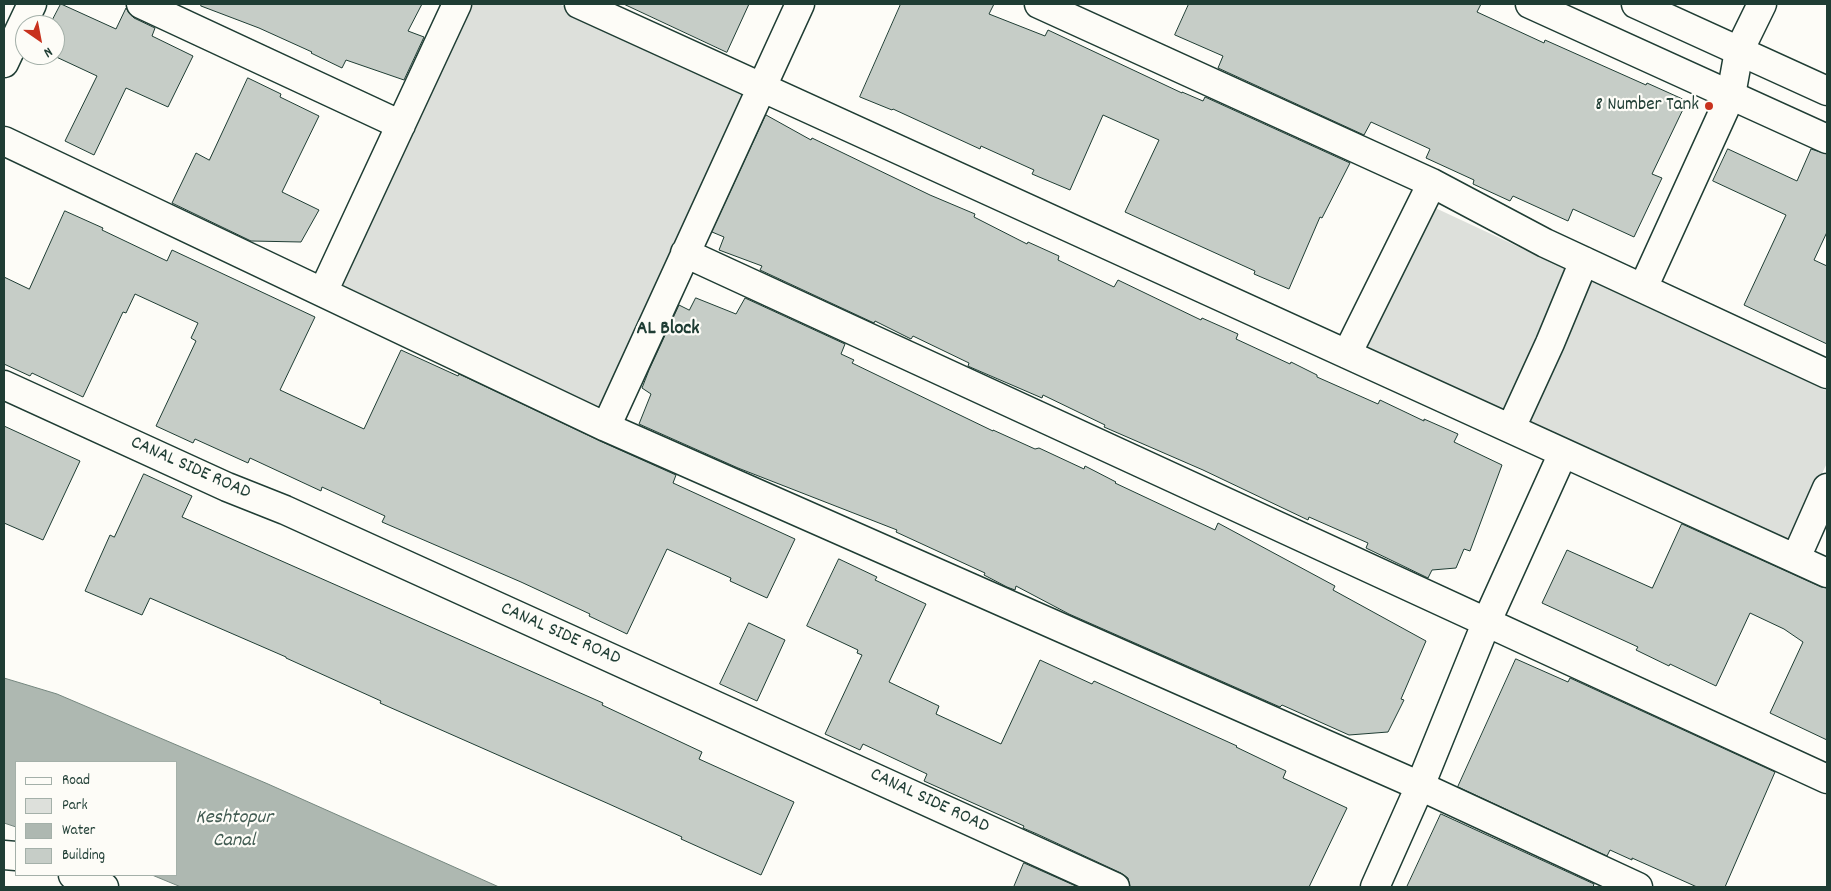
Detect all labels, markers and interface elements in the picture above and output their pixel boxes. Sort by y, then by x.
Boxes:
north arrow [15,15,65,65]
text: N [39,41,56,62]
place label: 8 Number Tank [1595,95,1699,117]
marker: 8 Number Tank [1703,100,1715,112]
district label: AL Block [636,318,700,342]
street label: CANAL SIDE ROAD [126,432,254,506]
street label: CANAL SIDE ROAD [496,598,624,672]
legend [15,761,178,876]
street label: CANAL SIDE ROAD [866,764,992,840]
text: Road [62,770,90,792]
text: Park [62,795,88,817]
water label: Keshtopur Canal [195,807,273,854]
text: Water [62,820,95,842]
text: Building [62,845,105,867]

